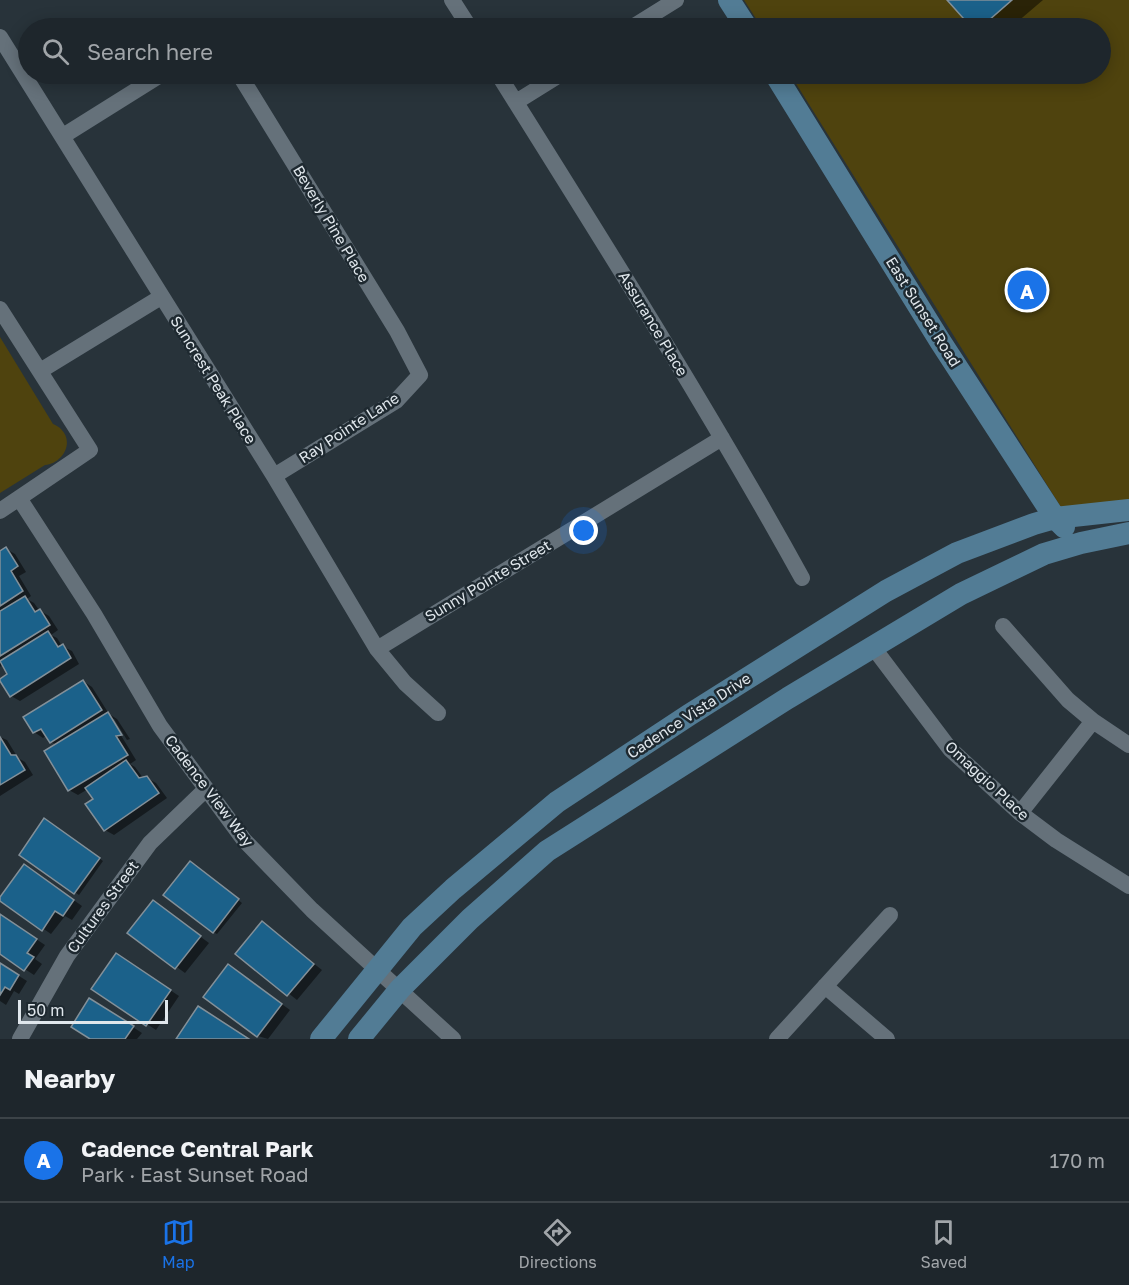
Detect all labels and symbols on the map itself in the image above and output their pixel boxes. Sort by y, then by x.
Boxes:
street label: Beverly Pine Place [290,162,374,285]
street label: East Sunset Road [883,253,965,370]
street label: Assurance Place [616,268,692,379]
pin: A [1008,268,1046,312]
street label: Suncrest Peak Place [167,312,261,447]
street label: Ray Pointe Lane [295,388,402,466]
your location [569,516,598,545]
street label: Sunny Pointe Street [421,535,554,625]
street label: Cadence Vista Drive [623,668,754,762]
street label: Cadence View Way [162,731,258,850]
street label: Omaggio Place [942,737,1034,824]
street label: Cultures Street [63,857,142,956]
scale bar [18,997,168,1024]

